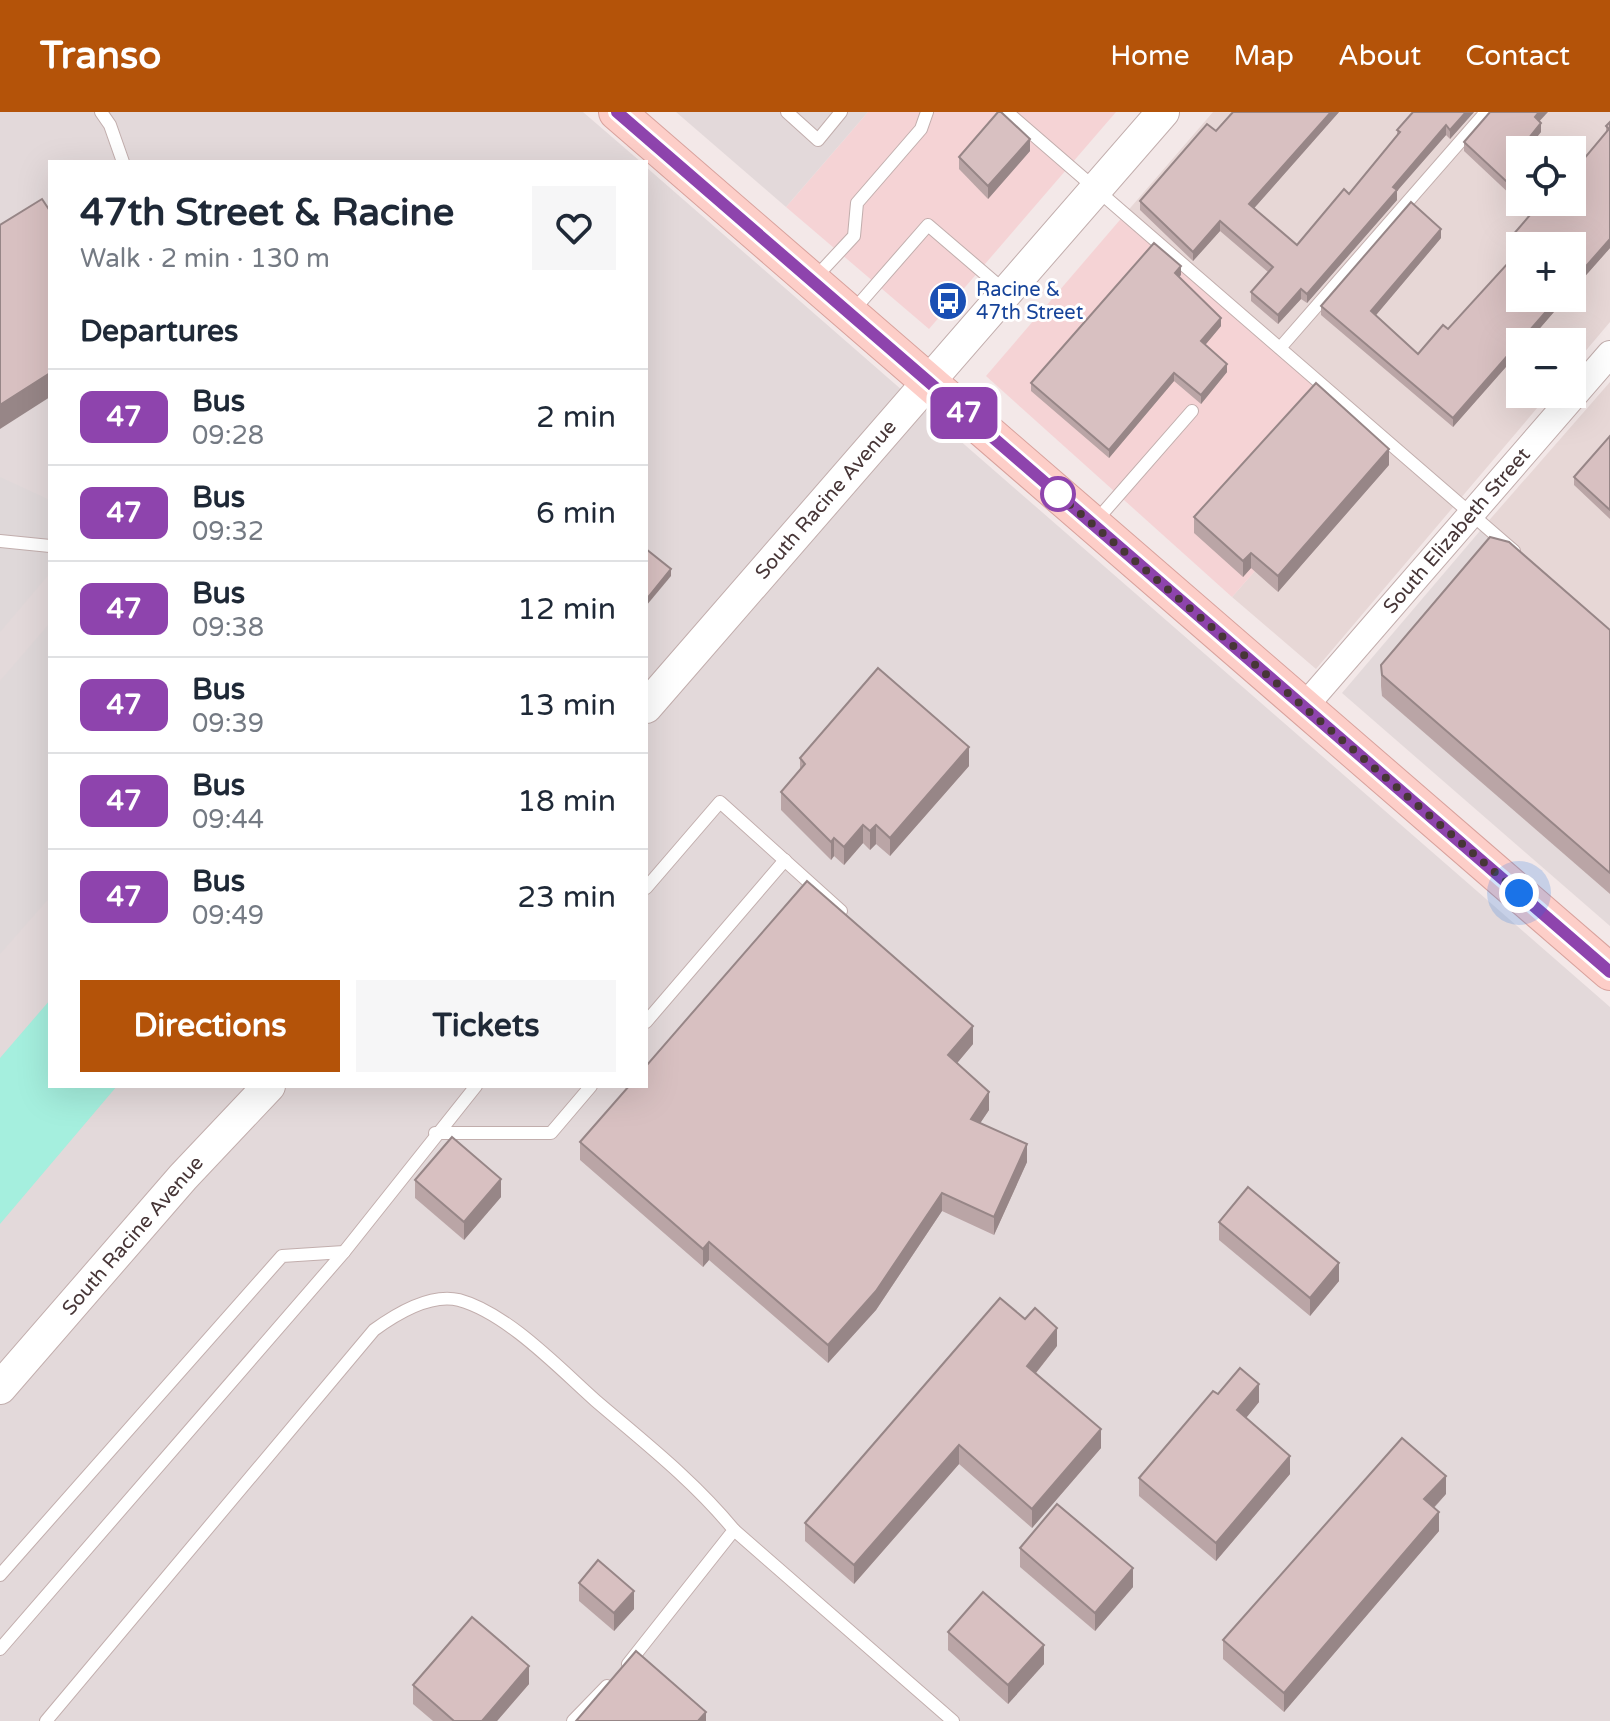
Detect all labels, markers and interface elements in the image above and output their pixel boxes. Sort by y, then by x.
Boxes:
text: Transo [40,33,161,79]
text: Home [1110,39,1190,73]
text: Map [1234,39,1294,73]
text: About [1338,39,1421,73]
text: Contact [1465,39,1570,73]
map controls [1506,136,1586,408]
button: locate [1506,136,1586,216]
button: heart [532,186,616,270]
text: 47th Street & Racine [80,190,454,236]
button: + [1506,232,1586,312]
text: Walk · 2 min · 130 m [80,243,330,274]
place label: Racine & 47th Street [976,278,1084,325]
bus stop icon: Racine & 47th Street [927,280,969,322]
text: Departures [80,313,238,350]
button: − [1506,328,1586,408]
text: Bus [192,383,245,420]
line badge: 47 [928,387,1000,439]
text: 47 [946,396,982,430]
text: 2 min [536,399,616,436]
text: 47 [106,400,142,434]
street label: South Racine Avenue [750,415,902,585]
text: 09:28 [192,420,264,451]
street label: South Elizabeth Street [1378,443,1536,619]
unlabelled marker [1041,477,1075,511]
text: Bus [192,479,245,516]
text: 6 min [536,495,616,532]
text: 47 [106,496,142,530]
text: 09:32 [192,516,264,547]
text: Bus [192,575,245,612]
text: 12 min [517,591,616,628]
text: 47 [106,592,142,626]
text: 09:38 [192,612,264,643]
text: Bus [192,671,245,708]
text: 13 min [517,687,616,724]
text: 47 [106,688,142,722]
text: 09:39 [192,708,264,739]
text: Bus [192,767,245,804]
text: 18 min [517,783,616,820]
text: 47 [106,784,142,818]
text: 09:44 [192,804,264,835]
text: Bus [192,863,245,900]
your location [1499,873,1539,913]
text: 23 min [517,879,616,916]
text: 47 [106,880,142,914]
text: 09:49 [192,900,264,931]
button: Directions [80,980,340,1072]
button: Tickets [356,980,616,1072]
street label: South Racine Avenue [57,1151,209,1321]

